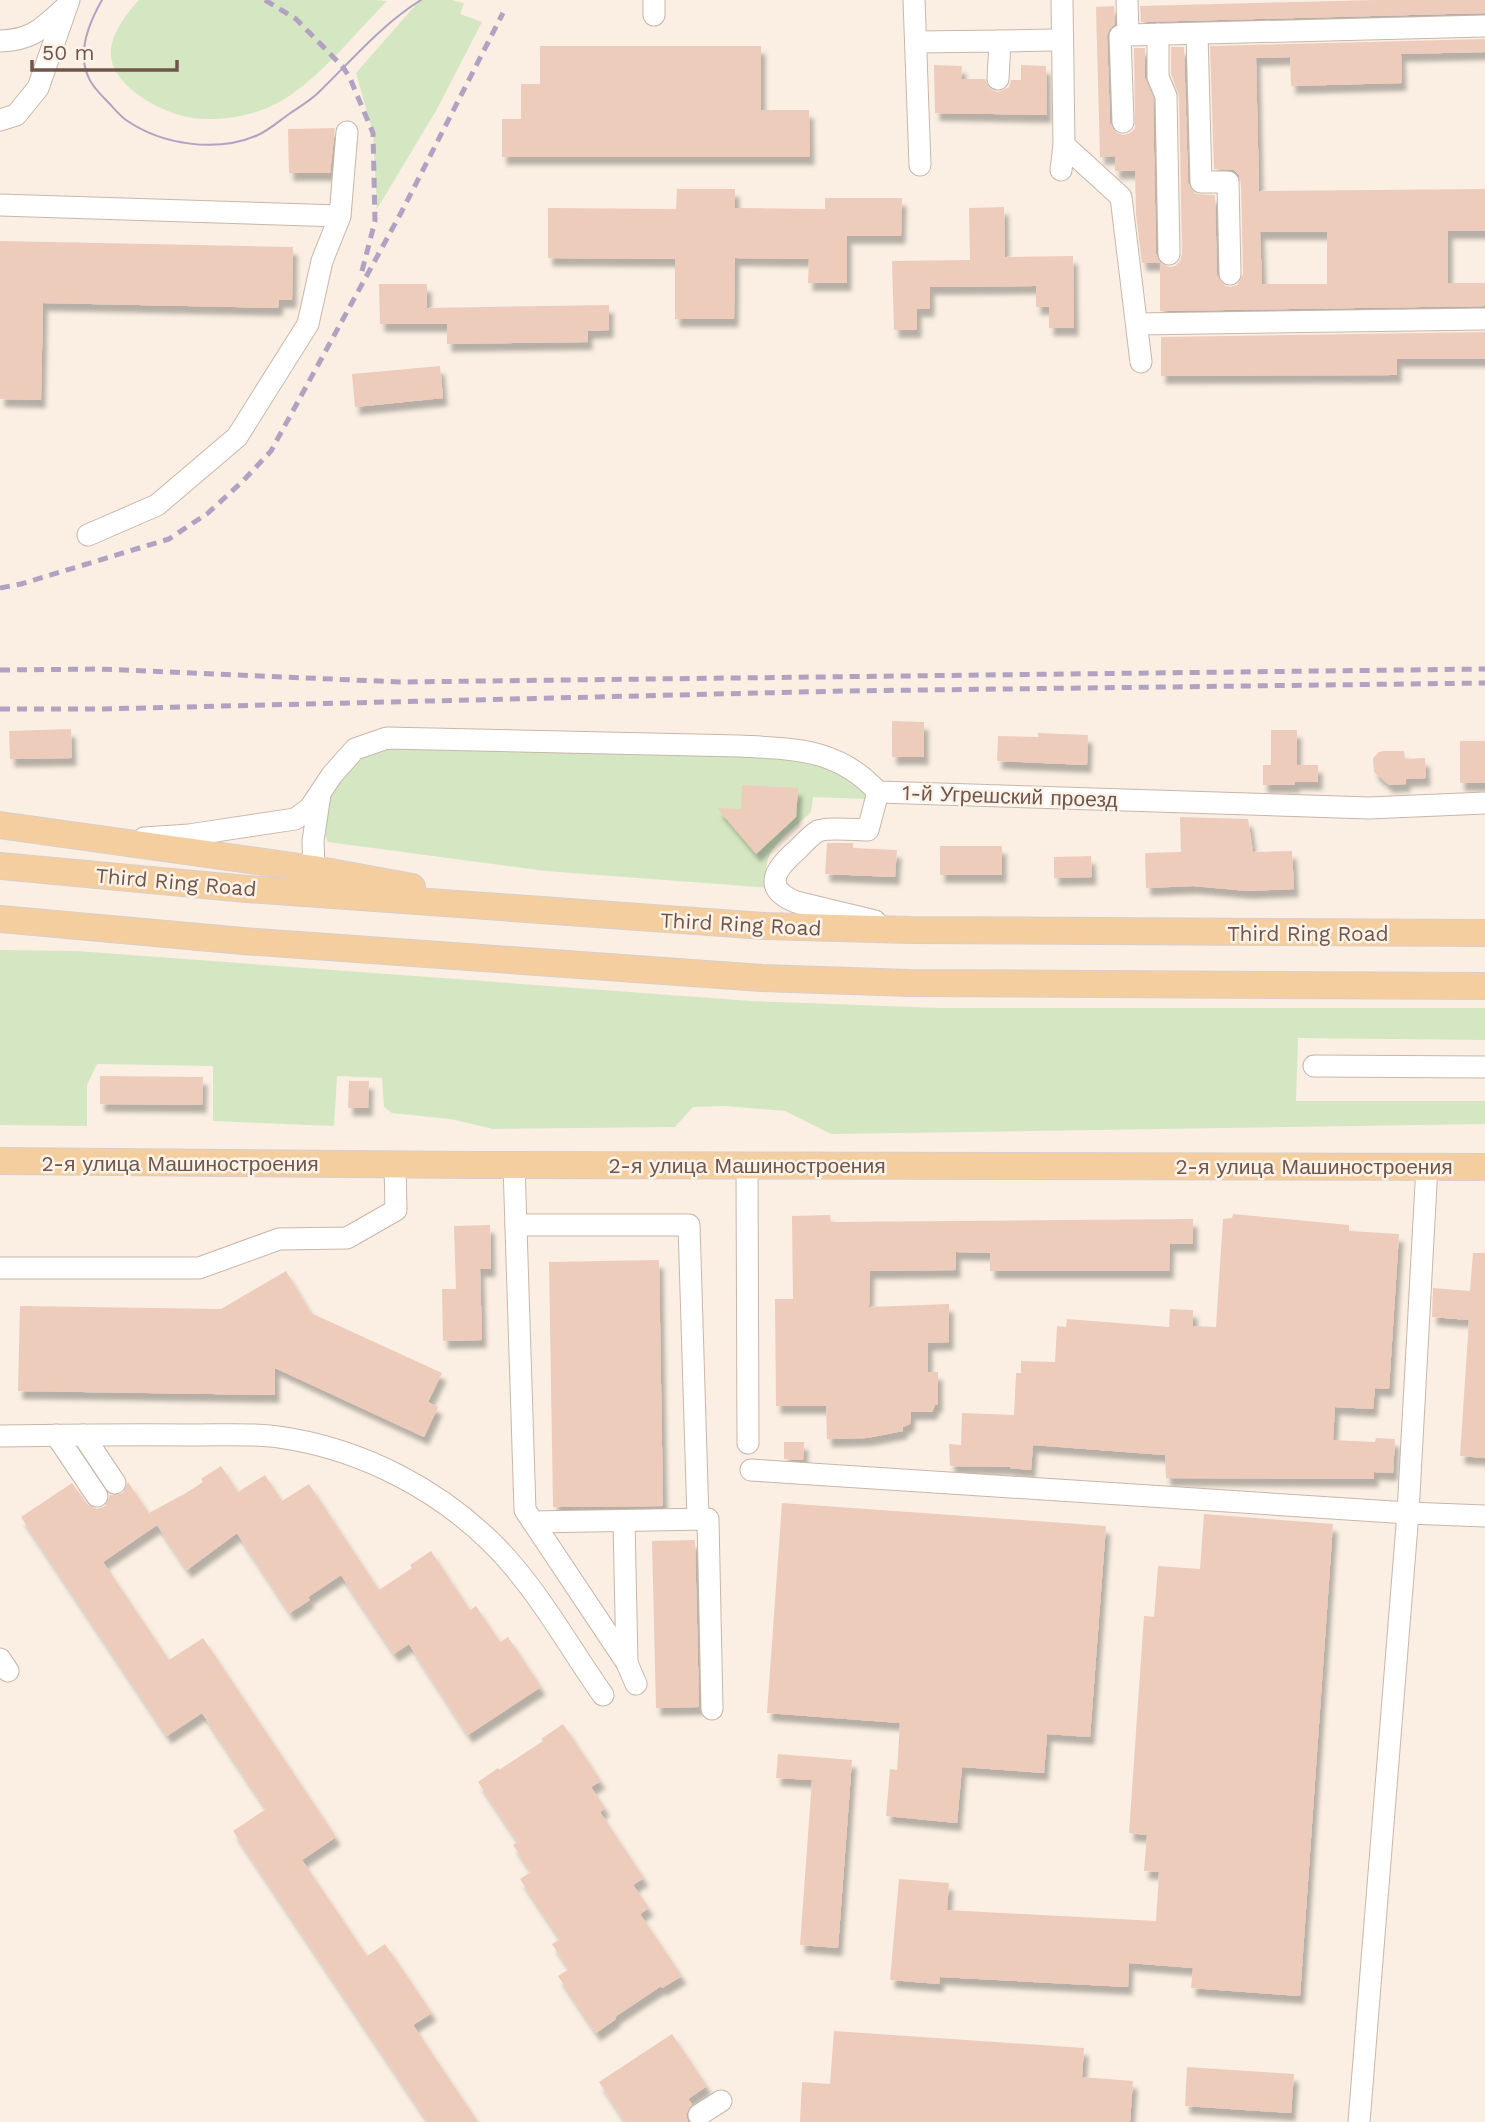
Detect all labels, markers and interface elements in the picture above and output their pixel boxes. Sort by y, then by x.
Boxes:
scale bar [32,28,177,72]
text: 50 m [42,40,94,65]
street label: 1-й Угрешский проезд [902,780,1118,812]
street label: Third Ring Road [94,863,258,901]
street label: Third Ring Road [660,907,822,941]
street label: Third Ring Road [1227,921,1389,946]
street label: 2-я улица Машиностроения [41,1151,319,1176]
street label: 2-я улица Машиностроения [608,1153,886,1178]
street label: 2-я улица Машиностроения [1175,1154,1453,1179]

